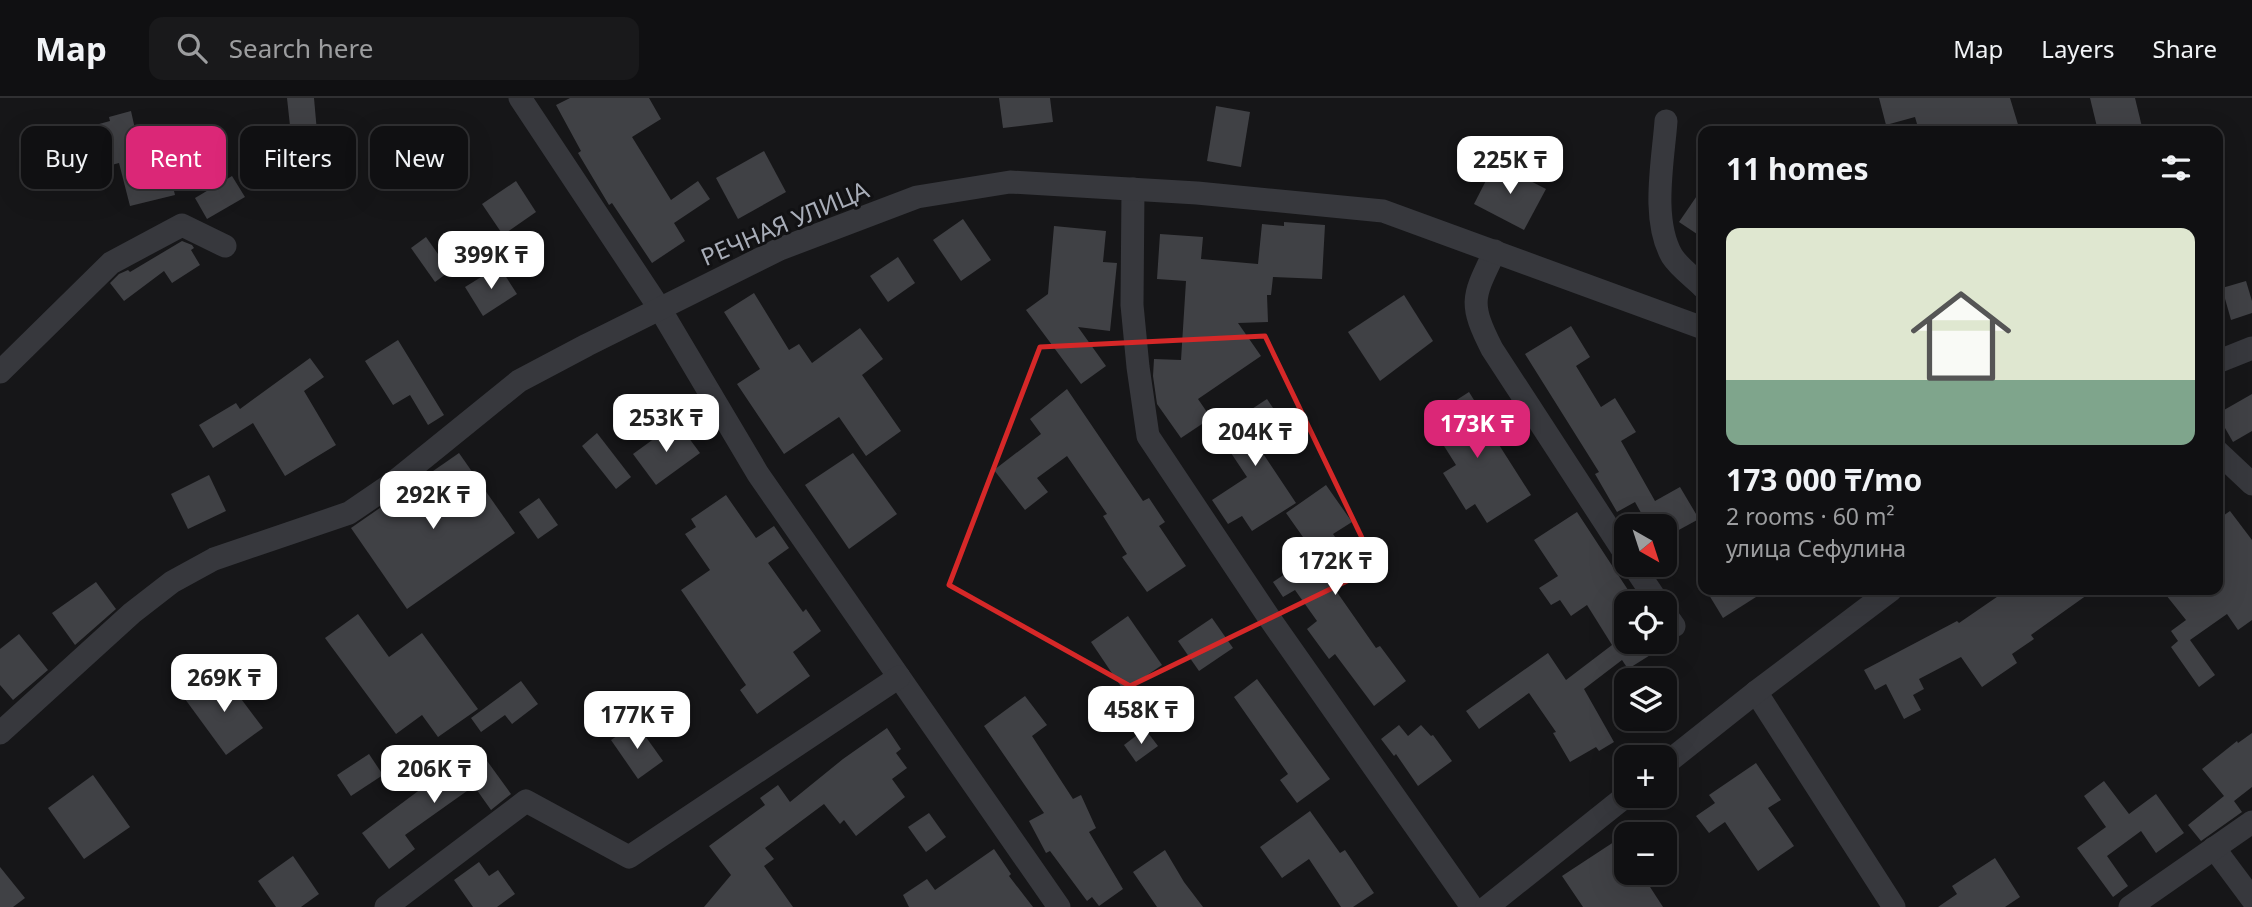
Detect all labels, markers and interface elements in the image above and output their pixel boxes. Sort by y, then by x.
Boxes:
search box [149,17,639,80]
text: Map [35,26,107,71]
icon: search [173,29,211,67]
text: Search here [229,30,373,66]
text: Map [1953,32,2003,65]
text: Layers [2041,32,2115,65]
text: Share [2153,32,2217,65]
chip: Buy [21,126,112,189]
chip: Rent [126,126,226,189]
chip: Filters [240,126,356,189]
chip: New [370,126,468,189]
pin: 225K ₸ [1453,136,1567,196]
text: 225K ₸ [1473,143,1547,175]
text: 11 homes [1726,148,1869,189]
icon: filters [2157,149,2195,187]
street label: РЕЧНАЯ УЛИЦА [695,172,874,273]
pin: 399K ₸ [434,232,548,291]
text: 399K ₸ [454,238,528,270]
icon: home [1898,273,2024,399]
pin: 253K ₸ [609,394,723,454]
pin: 173K ₸ [1420,400,1534,460]
text: 253K ₸ [629,401,703,433]
text: 173K ₸ [1440,407,1514,439]
pin: 204K ₸ [1198,408,1312,468]
text: 204K ₸ [1218,415,1292,447]
text: 173 000 ₸/mo [1726,459,1922,500]
pin: 292K ₸ [376,472,490,531]
text: 292K ₸ [396,478,470,510]
text: 2 rooms · 60 m² [1726,500,1895,532]
north arrow [1614,514,1676,578]
map controls [1614,514,1677,885]
text: улица Сефулина [1726,532,1906,564]
pin: 172K ₸ [1278,538,1392,597]
text: 172K ₸ [1298,544,1372,576]
button: locate [1614,591,1677,654]
pin: 269K ₸ [167,654,281,714]
text: 269K ₸ [187,661,261,693]
button: layers [1614,668,1677,731]
pin: 458K ₸ [1084,686,1198,746]
pin: 177K ₸ [580,692,694,751]
text: 458K ₸ [1104,693,1178,725]
text: 177K ₸ [600,698,674,730]
button: + [1614,745,1677,808]
pin: 206K ₸ [377,746,491,805]
text: 206K ₸ [397,752,471,784]
button: − [1614,822,1677,885]

